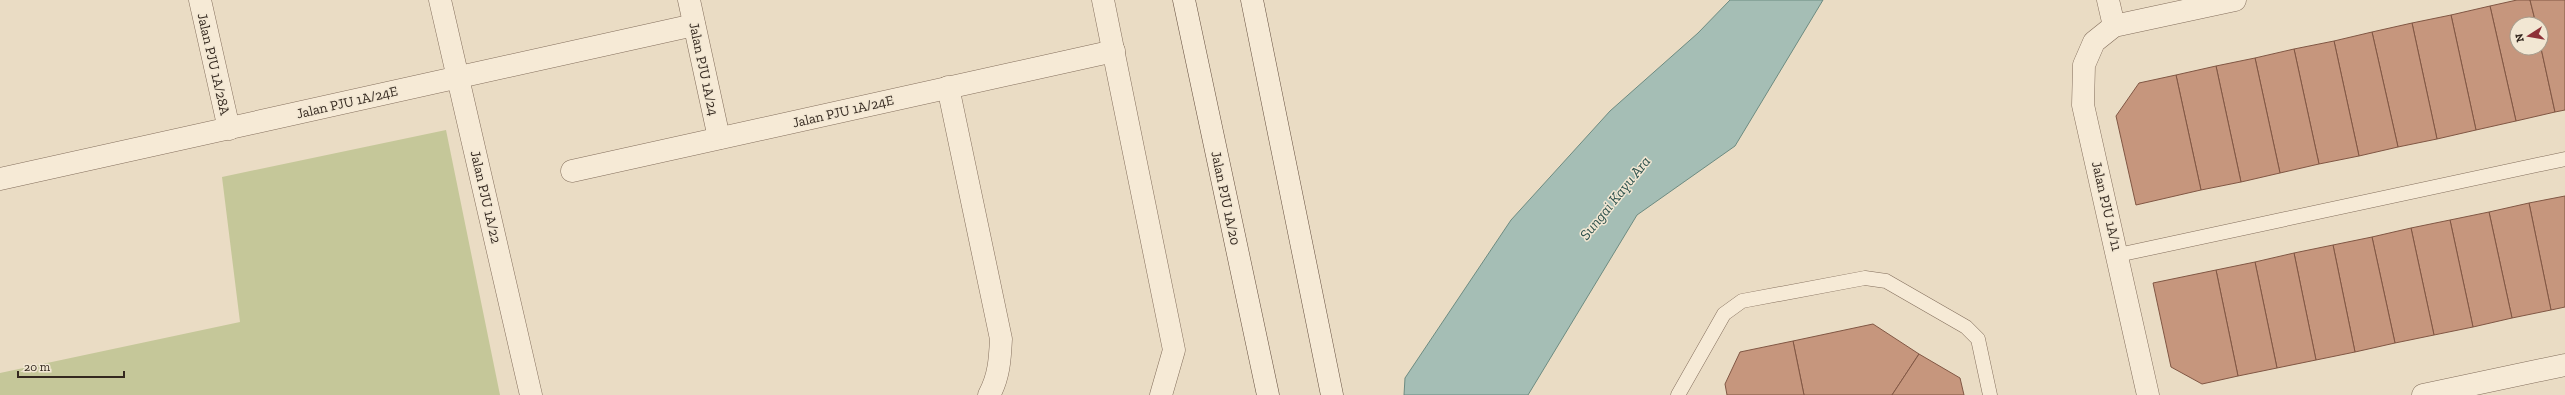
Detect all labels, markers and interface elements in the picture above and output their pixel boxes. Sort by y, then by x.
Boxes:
street label: Jalan PJU 1A/28A [193,11,234,118]
north arrow [2509,16,2549,56]
street label: Jalan PJU 1A/24 [685,21,722,118]
text: N [2512,32,2527,43]
street label: Jalan PJU 1A/24E [295,83,399,122]
street label: Jalan PJU 1A/24E [791,92,895,131]
street label: Jalan PJU 1A/22 [467,149,504,245]
street label: Jalan PJU 1A/20 [1207,149,1244,247]
water label: Sungai Kayu Ara [1576,153,1654,243]
street label: Jalan PJU 1A/11 [2088,160,2125,253]
scale bar [18,353,124,379]
text: 20 m [24,360,51,374]

